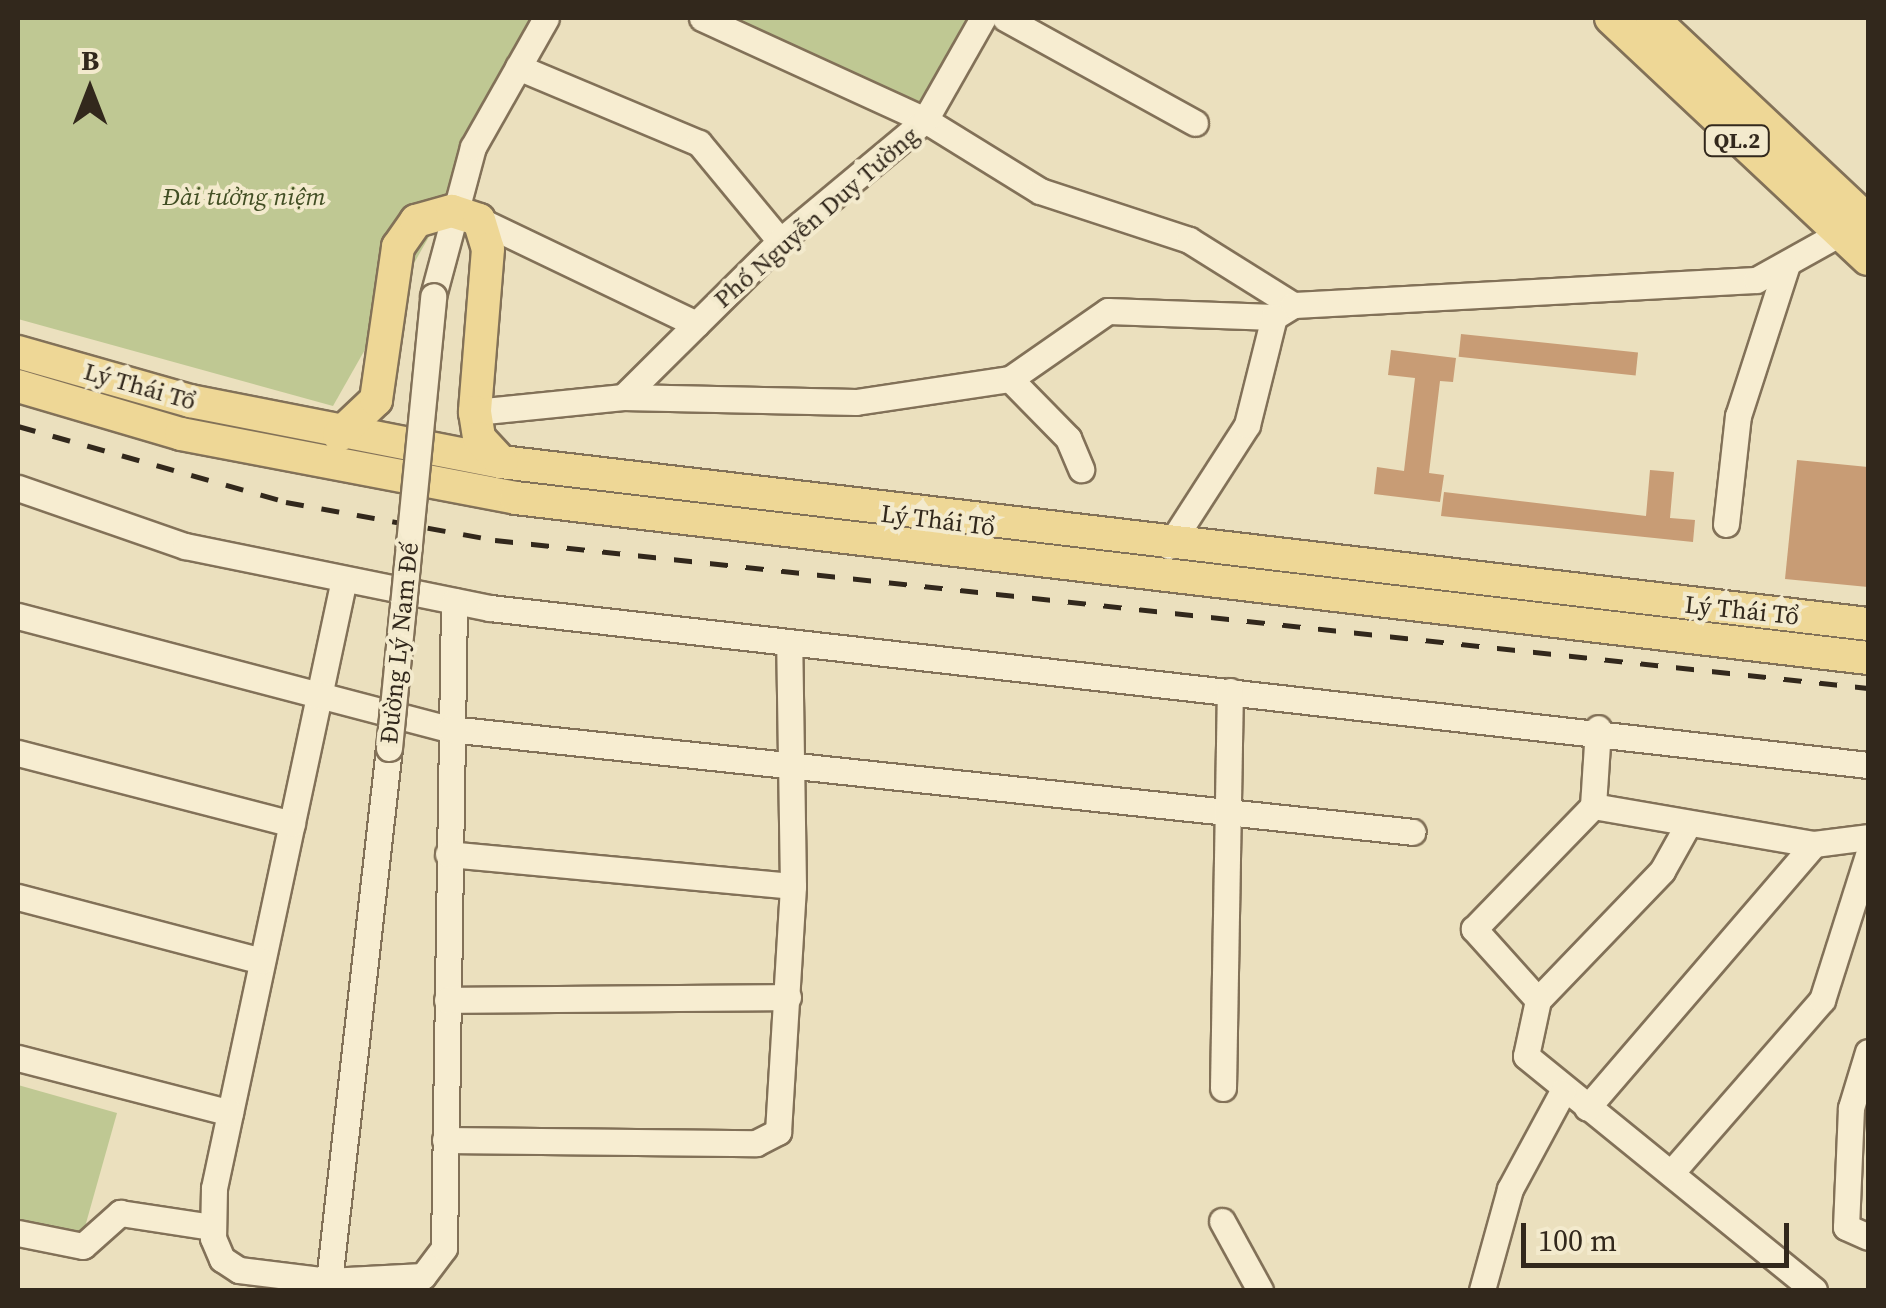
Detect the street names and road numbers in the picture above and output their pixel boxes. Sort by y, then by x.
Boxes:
street label: Phố Nguyễn Duy Tường [707,120,925,314]
road number: QL.2 [1702,124,1772,158]
street label: Lý Thái Tổ [80,356,200,416]
street label: Lý Thái Tổ [879,498,997,542]
street label: Đường Lý Nam Đế [374,541,424,745]
street label: Lý Thái Tổ [1683,589,1801,631]

